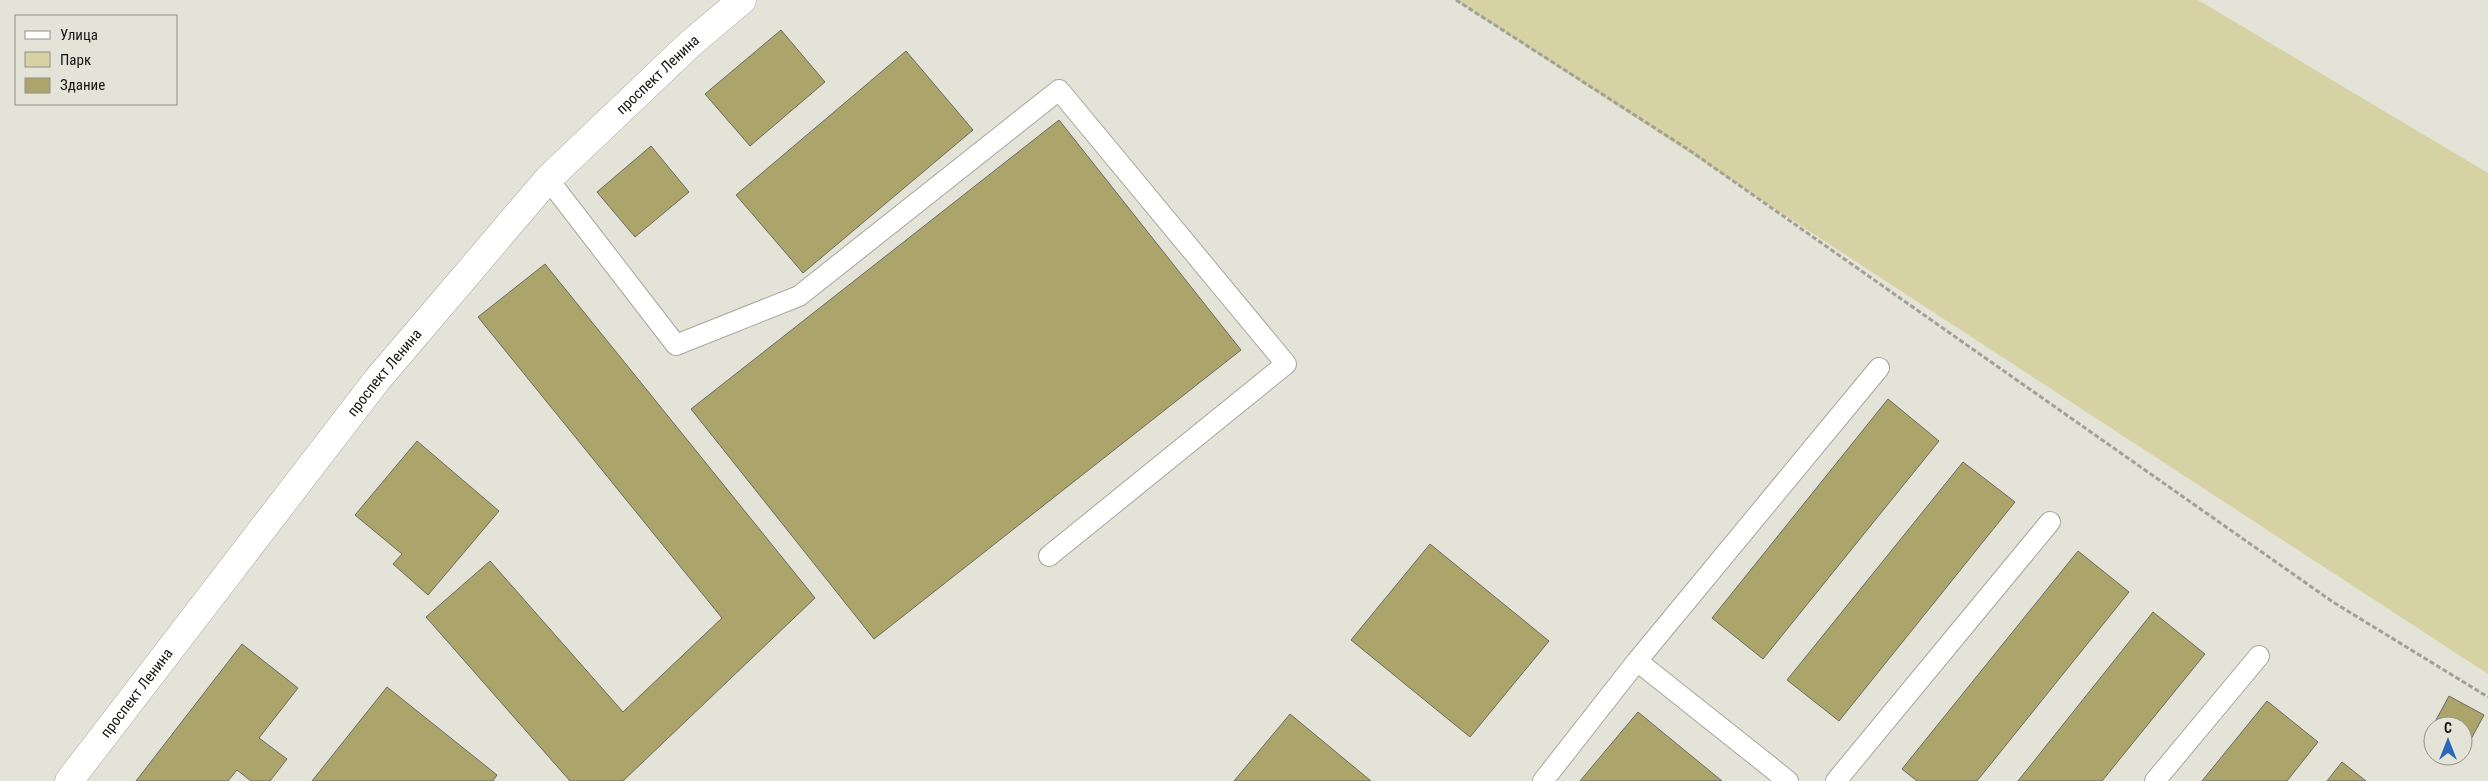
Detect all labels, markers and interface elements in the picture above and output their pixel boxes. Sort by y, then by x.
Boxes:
legend [15,15,178,105]
text: Улица [60,26,98,44]
street label: проспект Ленина [613,31,703,118]
text: Парк [60,51,91,69]
text: Здание [60,76,105,94]
street label: проспект Ленина [343,325,425,420]
street label: проспект Ленина [97,645,177,741]
north arrow [2423,716,2473,766]
text: С [2444,720,2452,736]

